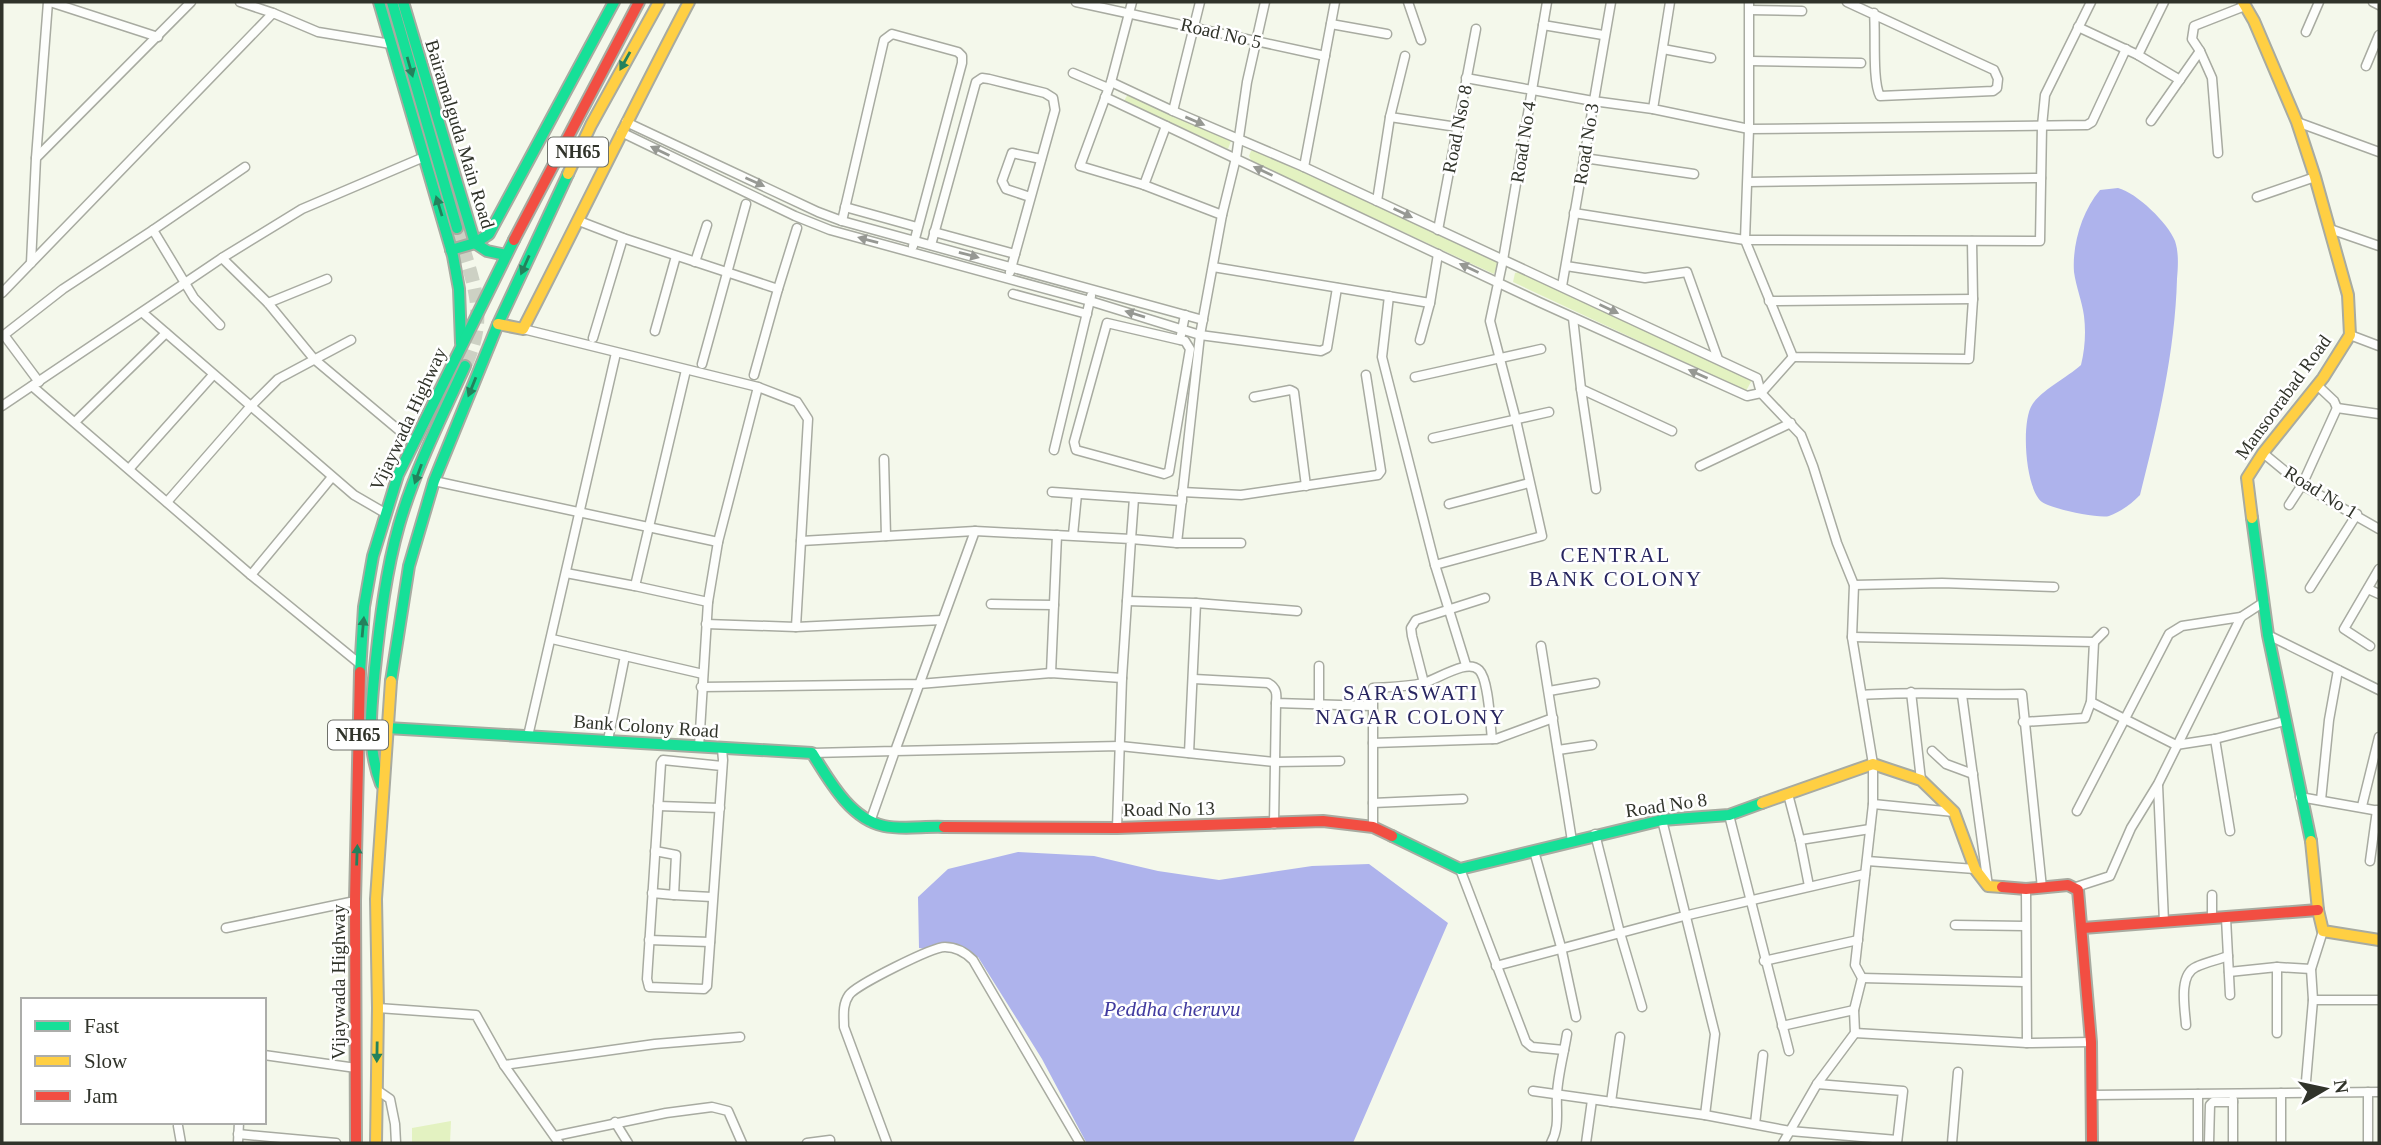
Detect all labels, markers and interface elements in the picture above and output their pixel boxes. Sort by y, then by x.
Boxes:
street label: Road No 5 [1179,14,1263,52]
street label: Bairamalguda Main Road [421,37,499,231]
one-way arrow [619,52,631,71]
one-way arrow [406,57,416,78]
street label: Road Nso 8 [1438,83,1476,175]
street label: Road No 4 [1506,99,1540,184]
street label: Road No 3 [1569,102,1603,186]
one-way arrow [1185,115,1206,126]
road number: NH65 [548,138,608,167]
one-way arrow [650,145,670,156]
one-way arrow [1253,166,1273,177]
one-way arrow [745,176,765,188]
one-way arrow [433,196,443,217]
one-way arrow [1393,207,1413,219]
one-way arrow [857,235,878,245]
one-way arrow [958,250,980,261]
one-way arrow [519,255,531,275]
one-way arrow [1459,263,1479,274]
one-way arrow [1599,303,1619,314]
one-way arrow [1124,309,1145,319]
street label: Mansoorabad Road [2231,330,2335,463]
street label: Vijaywada Highway [366,344,451,494]
one-way arrow [1688,368,1708,380]
one-way arrow [466,377,477,398]
street label: Road No 1 [2281,461,2361,523]
one-way arrow [412,463,423,484]
district label: CENTRAL BANK COLONY [1529,543,1703,591]
one-way arrow [358,616,369,638]
district label: SARASWATI NAGAR COLONY [1315,681,1507,729]
street label: Bank Colony Road [573,710,720,742]
road number: NH65 [328,720,388,750]
street label: Road No 8 [1624,789,1708,821]
street label: Road No 13 [1123,798,1215,820]
one-way arrow [351,843,362,865]
street label: Vijaywada Highway [328,904,349,1060]
water label: Peddha cheruvu [1102,997,1241,1021]
legend [21,998,266,1124]
text: Fast [84,1014,119,1038]
one-way arrow [371,1042,383,1064]
text: Slow [84,1049,128,1073]
north arrow [2290,1054,2360,1124]
text: N [2330,1078,2353,1095]
text: Jam [84,1084,118,1108]

